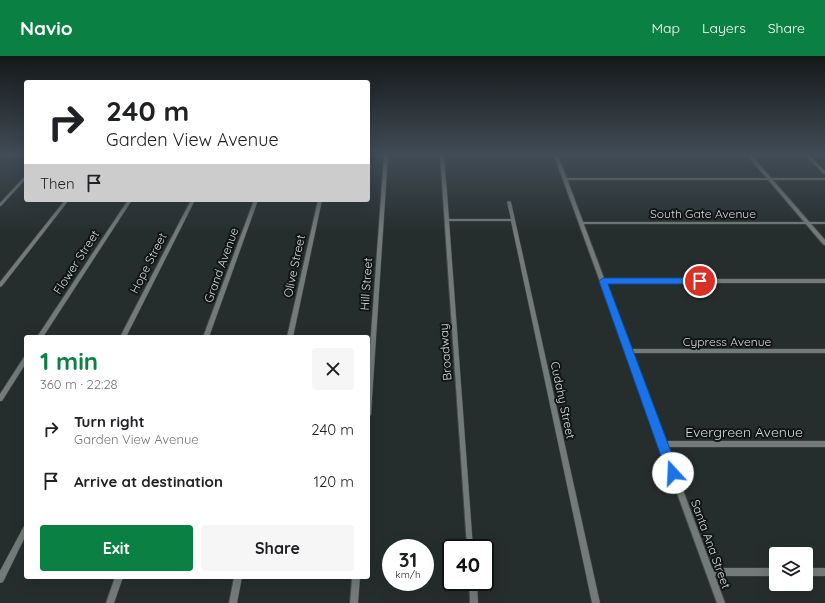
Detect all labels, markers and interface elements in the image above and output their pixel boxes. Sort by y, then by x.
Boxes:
text: Navio [20,16,73,40]
text: Map [651,19,680,37]
text: Layers [702,19,746,37]
text: Share [768,19,805,37]
text: 240 m [106,93,189,128]
icon: right [40,96,92,148]
text: Garden View Avenue [106,128,279,151]
icon: arrive [83,172,105,194]
text: Then [40,174,75,193]
street label: South Gate Avenue [650,206,756,221]
street label: Grand Avenue [201,225,242,305]
street label: Flower Street [50,227,102,297]
street label: Hope Street [126,230,170,296]
street label: Olive Street [280,233,308,299]
street label: Hill Street [357,257,375,311]
pin [683,264,717,298]
icon: arrive [689,270,711,292]
street label: Broadway [436,323,454,381]
street label: Cypress Avenue [683,334,772,349]
text: 1 min [40,346,98,376]
button: close [312,348,354,390]
street label: Cudahy Street [547,360,579,440]
text: 360 m · 22:28 [40,376,118,392]
text: Turn right [74,412,145,431]
icon: right [40,418,62,440]
text: 240 m [311,420,354,439]
street label: Evergreen Avenue [685,423,803,441]
text: Garden View Avenue [74,431,199,447]
position arrow [652,452,694,494]
icon: arrive [40,470,62,492]
text: Arrive at destination [74,472,223,491]
text: 120 m [313,472,354,491]
street label: Santa Ana Street [688,497,734,591]
button: Exit [40,525,193,571]
button: Share [201,525,354,571]
speed limit sign: 40 [442,539,494,591]
text: 31 [399,547,417,572]
map controls [769,547,813,591]
button: layers [769,547,813,591]
text: km/h [395,568,421,581]

